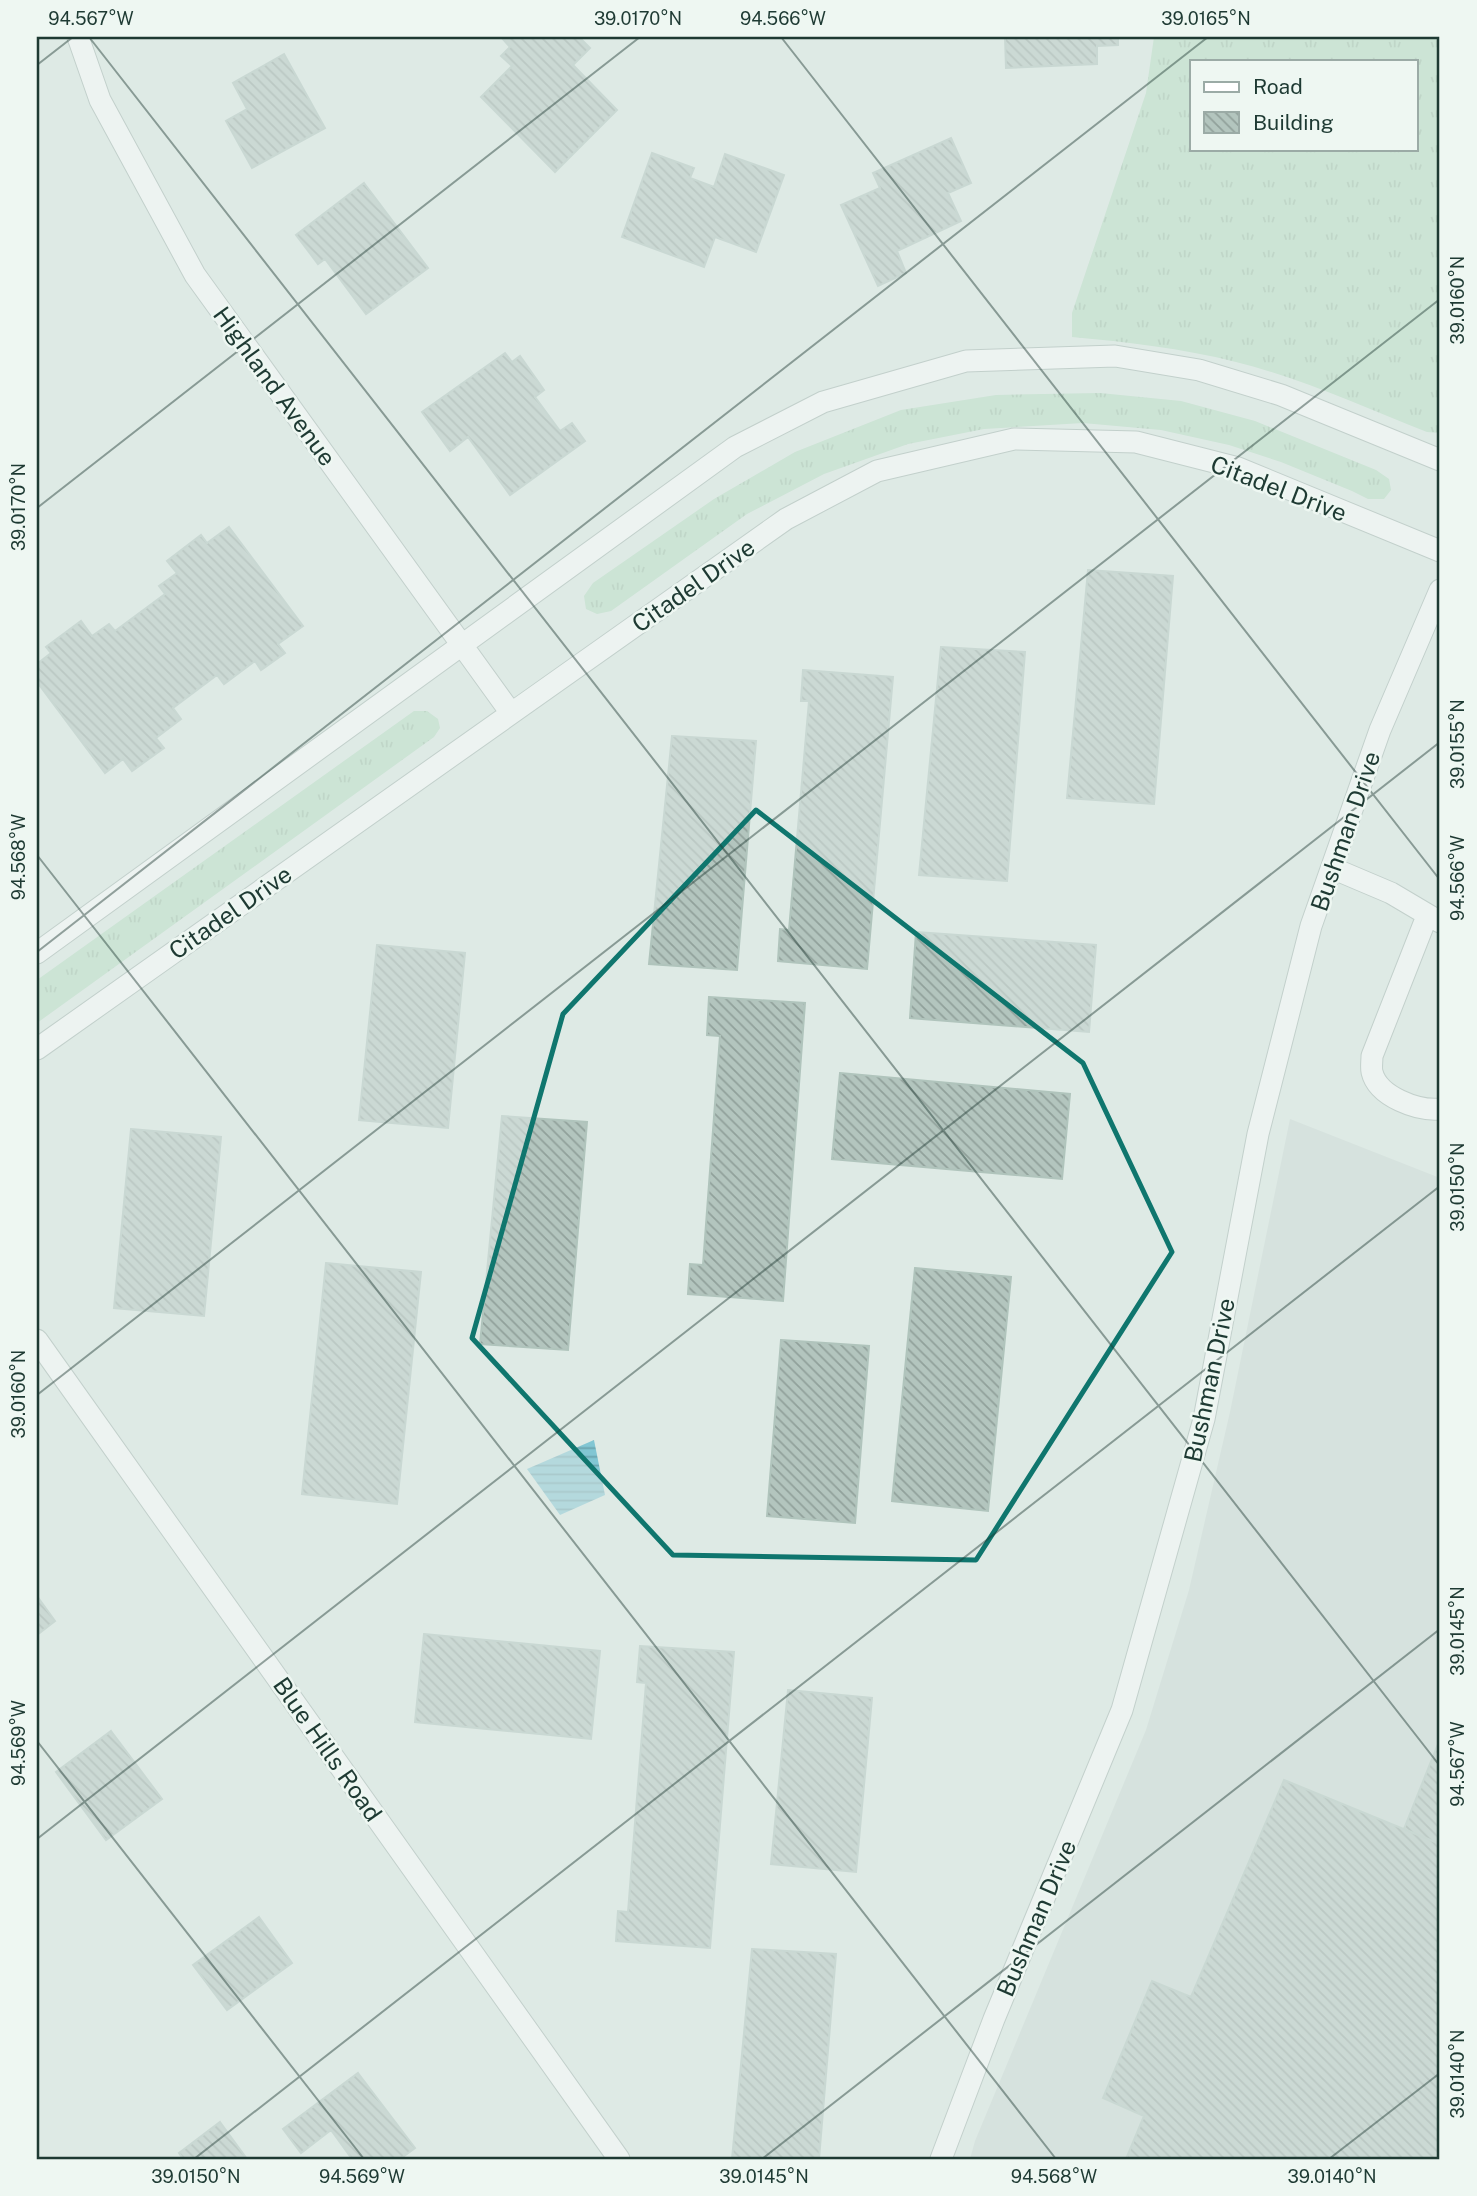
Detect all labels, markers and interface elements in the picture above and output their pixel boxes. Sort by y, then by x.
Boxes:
text: 94.567°W [48,8,134,29]
text: 39.0170°N [594,8,682,29]
text: 94.566°W [740,8,826,29]
text: 39.0165°N [1161,8,1251,29]
legend [1190,60,1418,150]
text: Road [1253,74,1303,99]
text: Building [1253,110,1334,135]
text: 39.0160°N [1447,256,1468,344]
street label: Highland Avenue [208,301,342,471]
street label: Citadel Drive [1207,449,1351,527]
text: 39.0170°N [8,463,29,551]
street label: Citadel Drive [626,532,760,638]
text: 39.0155°N [1447,699,1468,789]
street label: Bushman Drive [1305,747,1385,915]
text: 94.568°W [8,814,29,900]
text: 94.566°W [1447,835,1468,921]
street label: Citadel Drive [163,859,297,965]
text: 39.0150°N [1447,1142,1468,1232]
street label: Bushman Drive [1178,1295,1240,1465]
text: 39.0160°N [8,1350,29,1438]
text: 39.0145°N [1447,1586,1468,1676]
street label: Blue Hills Road [268,1672,388,1826]
text: 94.569°W [8,1700,29,1786]
text: 94.567°W [1447,1721,1468,1807]
street label: Bushman Drive [990,1836,1082,2000]
text: 39.0140°N [1447,2029,1468,2119]
text: 39.0150°N [151,2166,241,2187]
text: 94.569°W [319,2166,405,2187]
text: 39.0145°N [719,2166,809,2187]
text: 94.568°W [1011,2166,1097,2187]
text: 39.0140°N [1287,2166,1377,2187]

